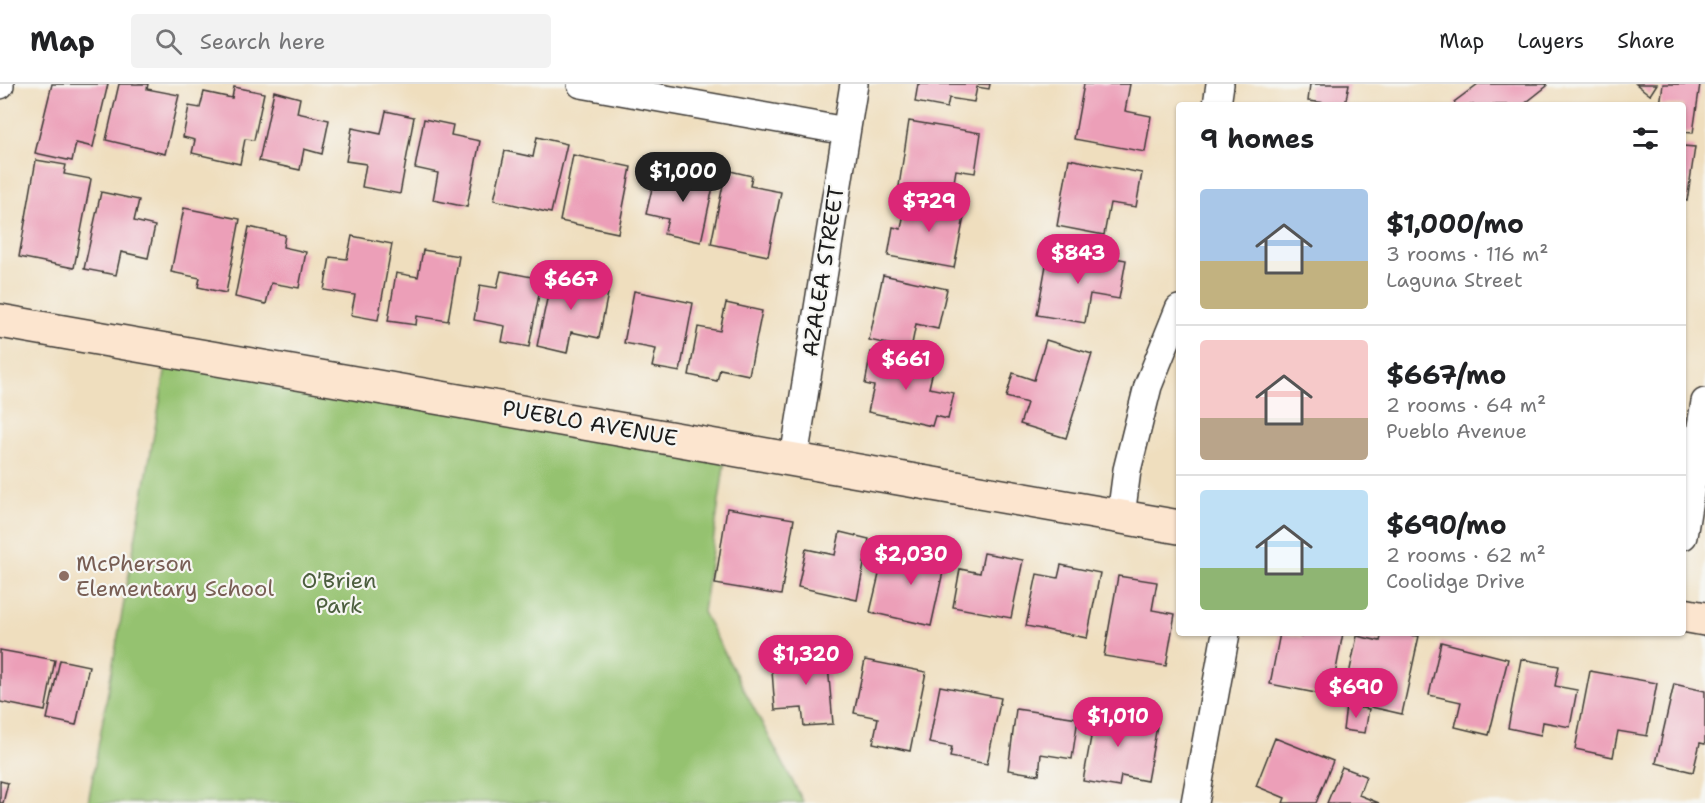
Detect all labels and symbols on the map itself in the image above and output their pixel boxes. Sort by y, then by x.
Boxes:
pin: $1,000 [634,152,732,203]
pin: $729 [893,182,965,233]
street label: AZALEA STREET [795,183,851,359]
pin: $843 [1042,234,1114,285]
pin: $667 [535,260,607,311]
pin: $661 [870,340,942,391]
street label: PUEBLO AVENUE [500,393,680,453]
pin: $2,030 [862,535,960,586]
place label: McPherson Elementary School [76,549,274,603]
park label: O'Brien Park [301,566,377,620]
marker: McPherson Elementary School [57,569,71,583]
pin: $1,320 [757,635,855,686]
pin: $690 [1320,668,1392,719]
pin: $1,010 [1069,697,1167,748]

